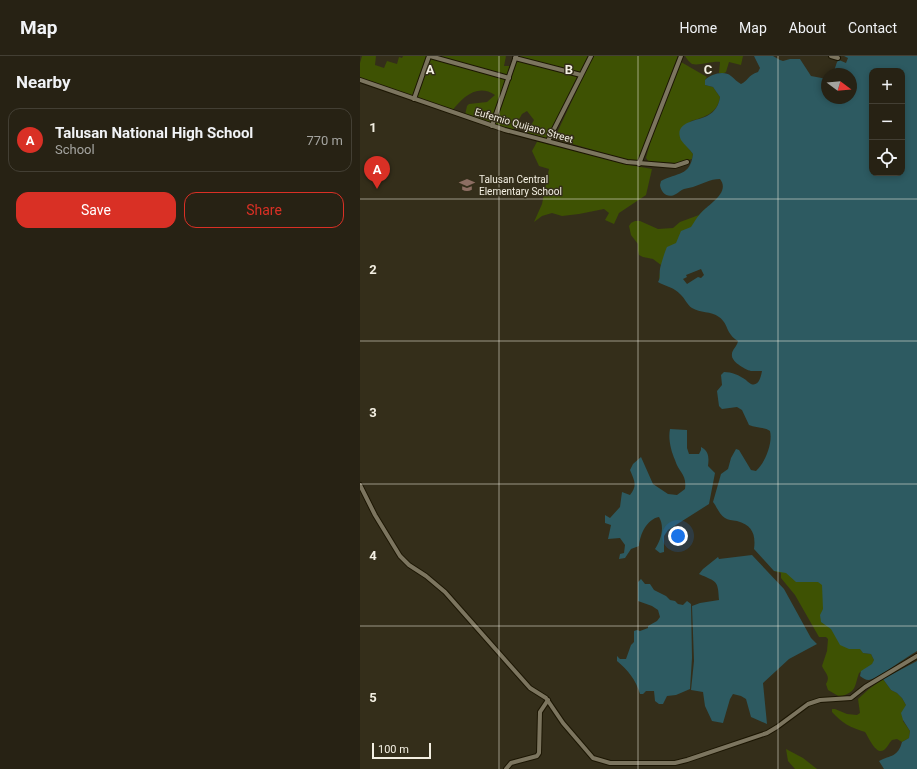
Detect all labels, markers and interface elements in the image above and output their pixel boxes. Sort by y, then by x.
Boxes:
text: Map [20,16,58,39]
text: Home [679,20,717,36]
text: Map [739,20,767,36]
text: About [789,20,826,36]
text: Contact [848,20,897,36]
text: A [426,62,435,77]
text: B [565,62,573,77]
text: C [704,62,713,77]
north arrow [821,68,857,104]
map controls [869,68,905,176]
button: + [869,68,905,104]
text: Nearby [16,72,71,92]
button: − [869,104,905,140]
street label: Eufemio Quijano Street [473,106,574,145]
text: 1 [369,120,377,135]
text: Talusan National High School [55,124,253,142]
text: A [26,133,34,148]
text: 770 m [306,133,343,148]
button: locate [869,140,905,176]
text: School [55,142,95,157]
pin: A [364,156,390,189]
place label: Talusan Central Elementary School [479,174,562,197]
school or university icon: Talusan Central Elementary School [458,176,476,194]
button: Save [16,192,176,228]
button: Share [184,192,344,228]
text: 2 [369,262,377,277]
text: 3 [369,405,377,420]
your location [668,526,688,546]
text: 4 [369,548,377,563]
text: 5 [369,690,377,705]
scale bar [372,741,431,760]
text: 100 m [378,743,409,756]

